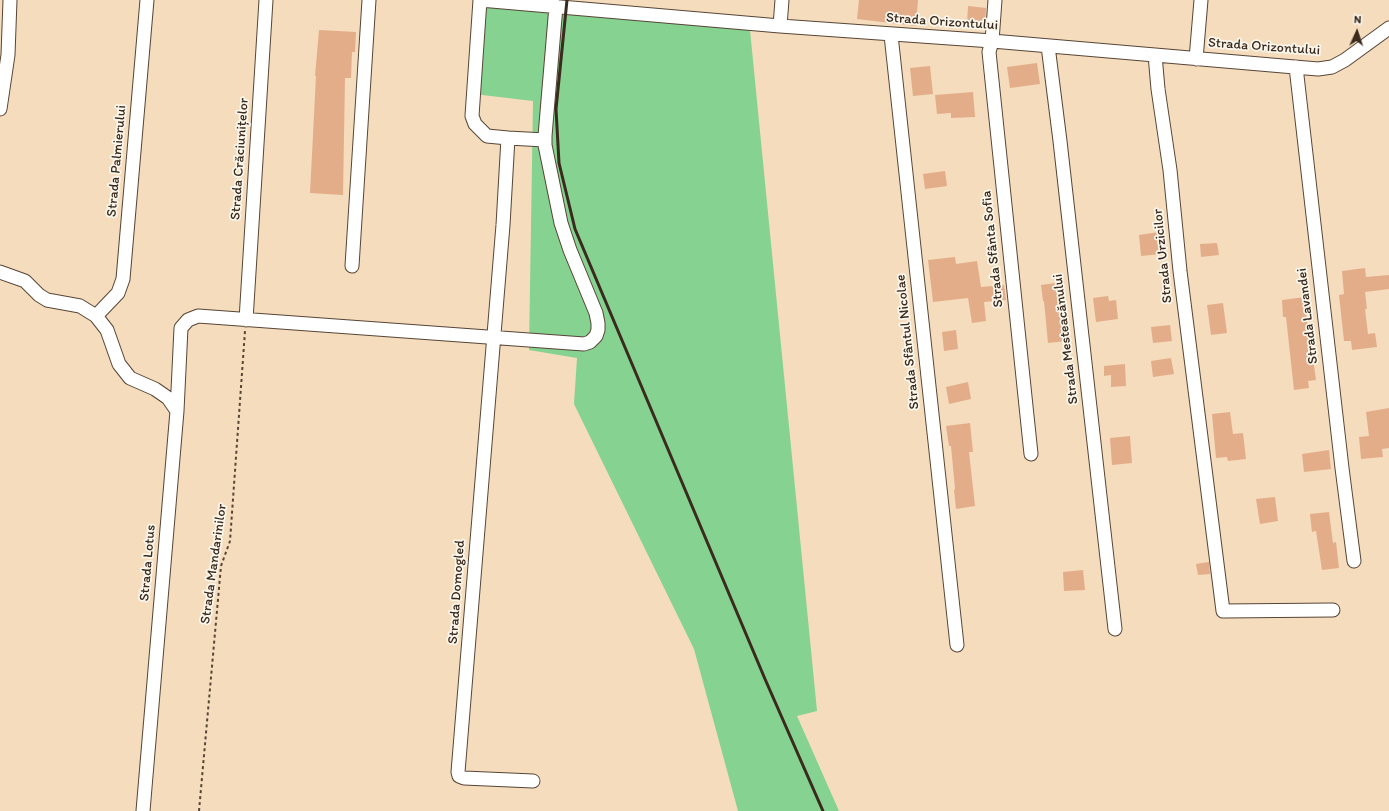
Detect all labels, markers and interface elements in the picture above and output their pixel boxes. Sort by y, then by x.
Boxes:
street label: Strada Orizontului [885,10,999,34]
north arrow [1337,12,1377,52]
text: N [1354,13,1362,26]
street label: Strada Orizontului [1207,35,1321,59]
street label: Strada Crăciunițelor [227,97,253,221]
street label: Strada Palmierului [104,104,130,218]
street label: Strada Sfânta Sofia [979,190,1007,308]
street label: Strada Urzicilor [1150,208,1176,304]
street label: Strada Lavandei [1294,267,1322,365]
street label: Strada Mesteacănului [1050,273,1082,405]
street label: Strada Sfântul Nicolae [893,274,923,410]
street label: Strada Mandarinilor [197,503,231,625]
street label: Strada Lotus [136,524,160,602]
street label: Strada Domogled [445,539,469,645]

